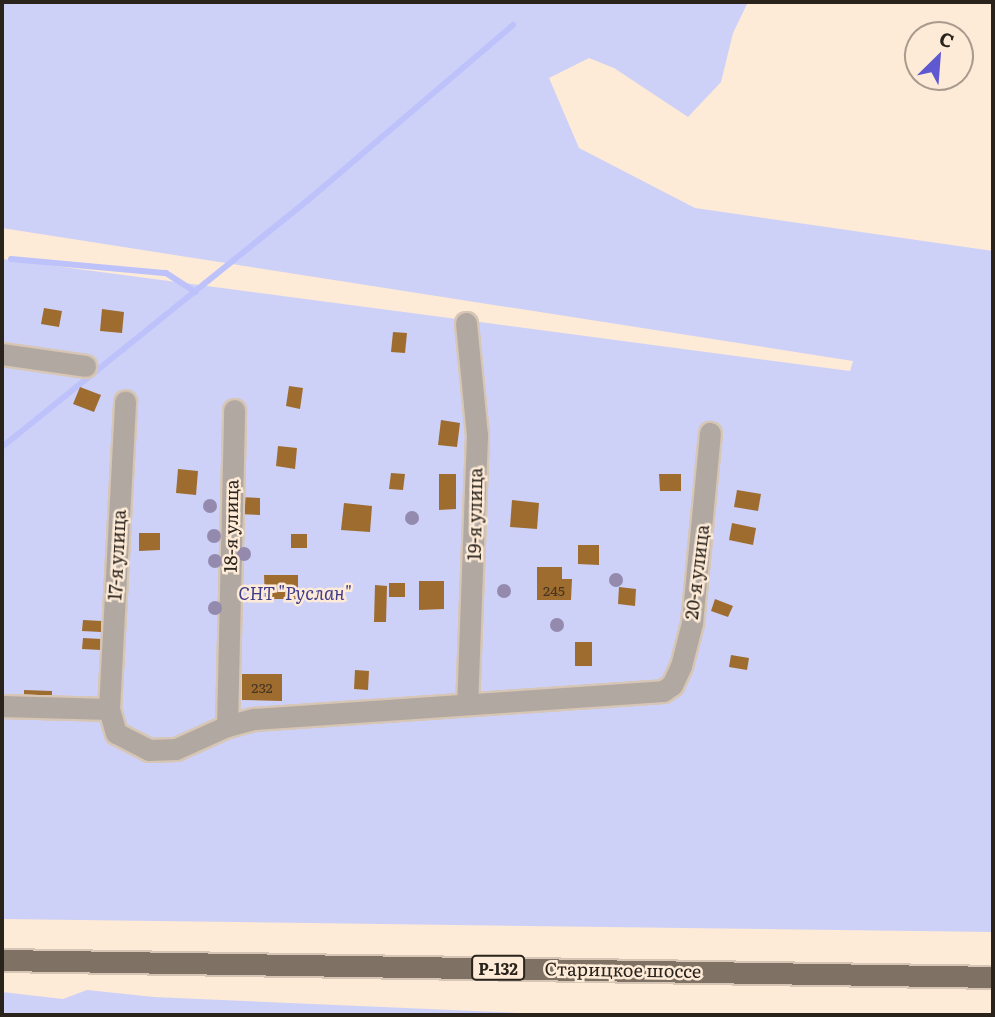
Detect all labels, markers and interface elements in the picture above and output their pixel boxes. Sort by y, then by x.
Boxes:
north arrow [904,21,974,91]
text: С [935,23,959,54]
street label: 19-я улица [463,467,487,561]
street label: 18-я улица [219,479,243,573]
street label: 17-я улица [104,509,130,601]
street label: 20-я улица [680,523,714,621]
park label: СНТ "Руслан" [238,582,352,604]
house number: 245 [543,582,565,598]
house number: 232 [251,679,273,695]
road number: Р-132 [470,956,526,980]
street label: Старицкое шоссе [545,958,701,982]

